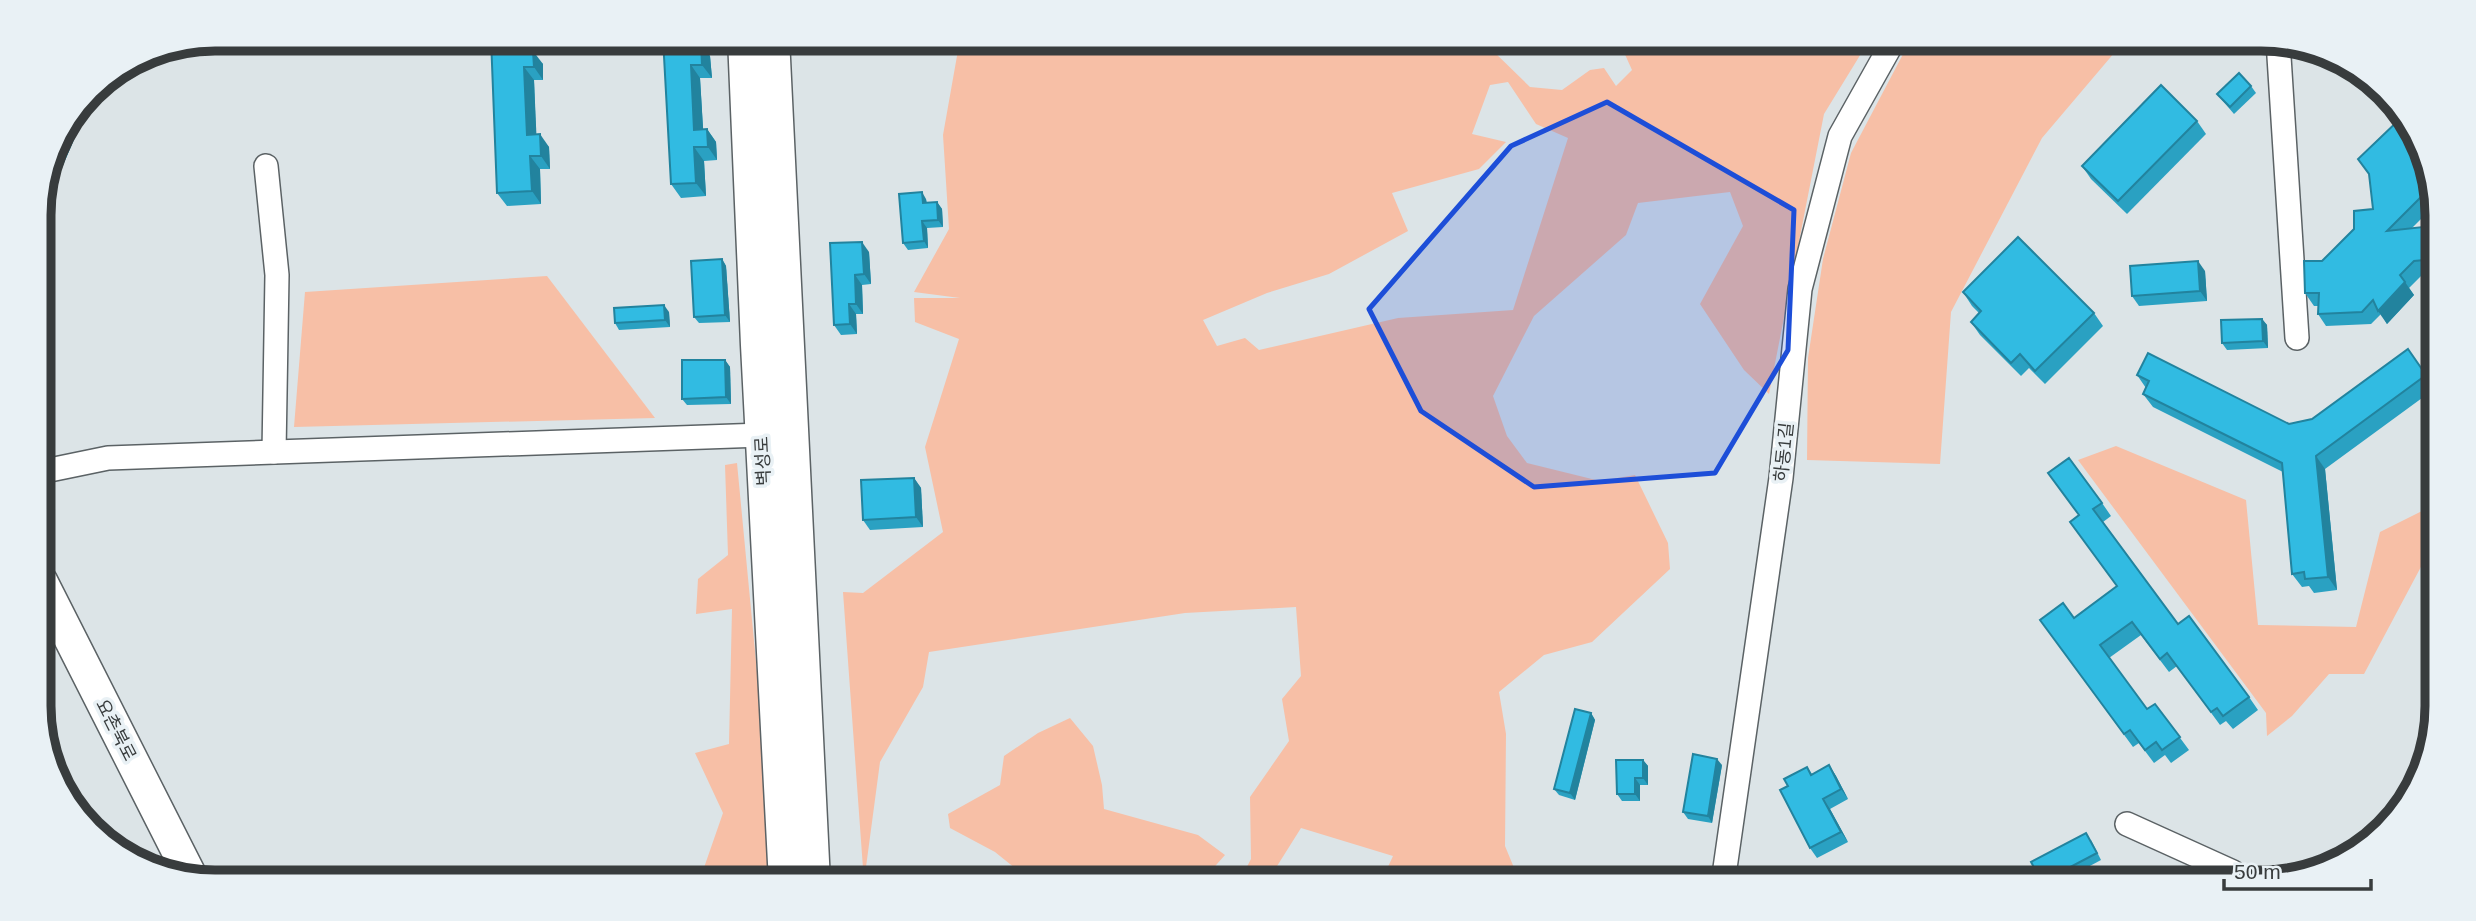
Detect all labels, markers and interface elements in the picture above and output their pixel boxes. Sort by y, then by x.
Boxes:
street label: 하동1길 [1771,421,1797,483]
street label: 벽성로 [752,436,774,486]
street label: 요촌북로 [92,696,140,764]
scale bar [2224,848,2371,892]
text: 50 m [2234,860,2281,883]

